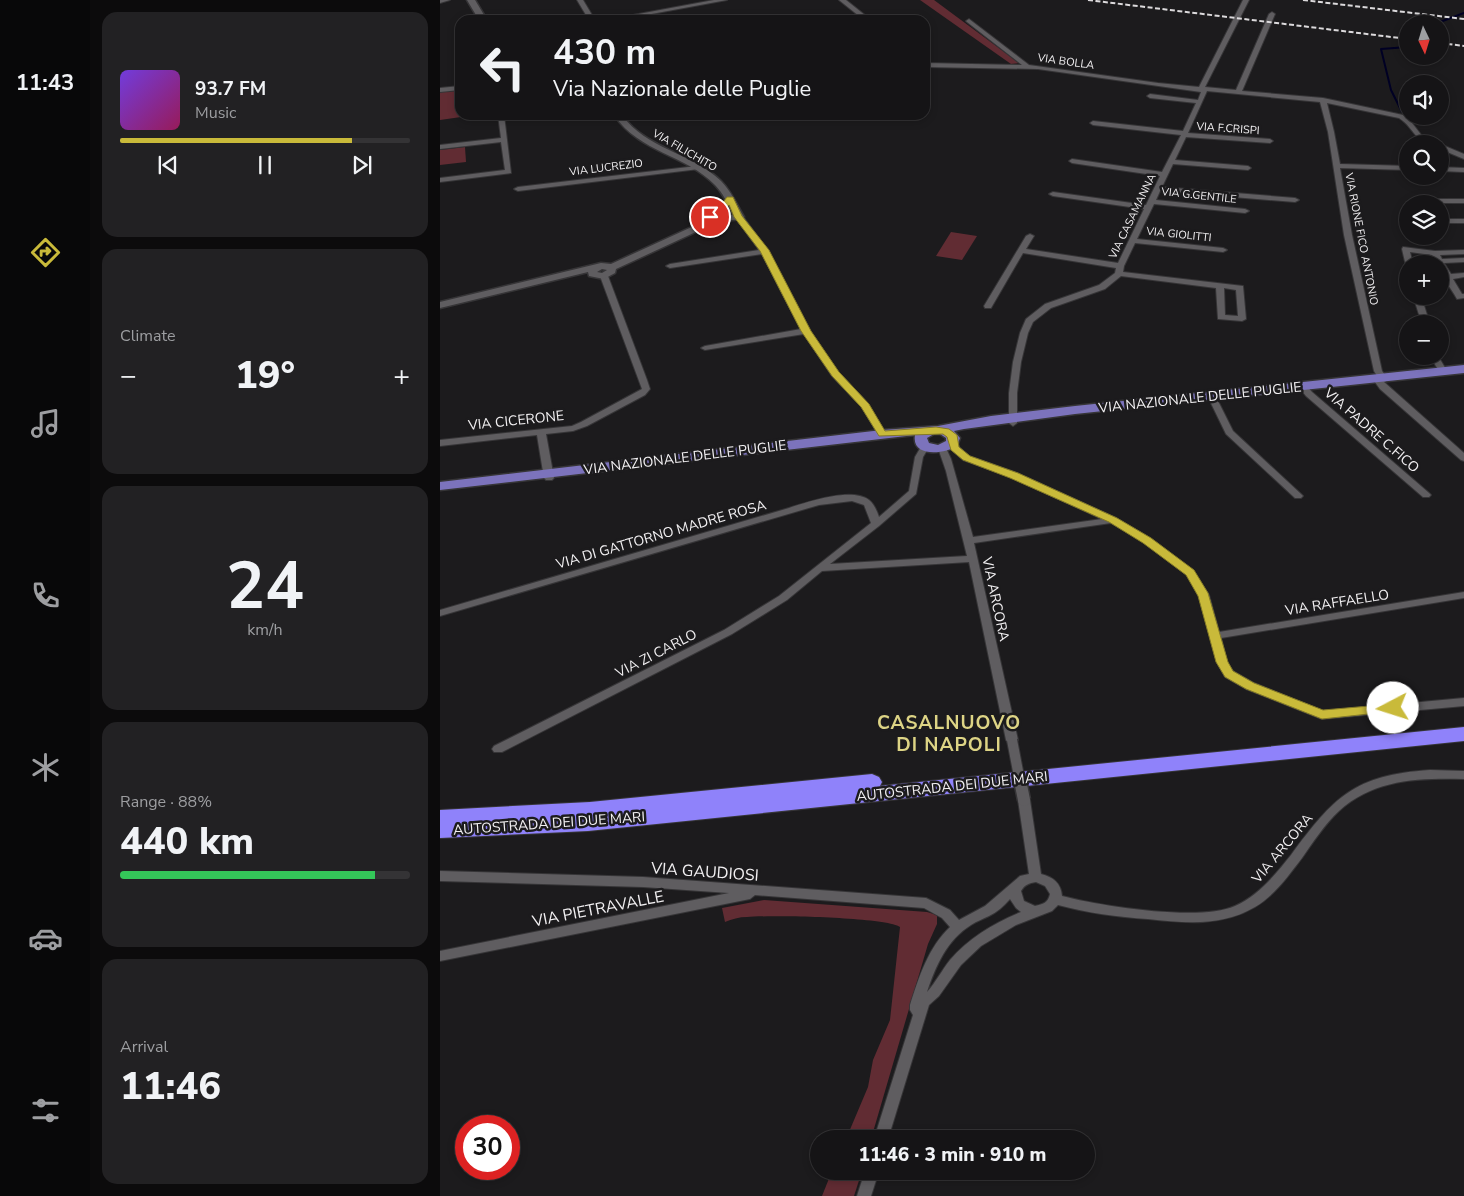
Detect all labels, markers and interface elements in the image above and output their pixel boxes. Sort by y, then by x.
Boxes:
north arrow [1399,15,1449,65]
map controls [1399,15,1449,365]
text: 430 m [553,29,656,76]
icon: left [470,35,535,100]
street label: VIA BOLLA [1036,50,1095,73]
text: 11:43 [16,68,74,98]
text: Via Nazionale delle Puglie [553,74,811,104]
button: sound [1399,75,1449,125]
text: 93.7 FM [195,76,266,102]
text: Music [195,102,236,124]
street label: VIA F.CRISPI [1195,119,1260,138]
street label: VIA FILICHITO [649,125,720,175]
button: search [1399,135,1449,185]
icon: previous [154,151,182,179]
icon: pause [251,151,279,179]
icon: next [348,151,376,179]
street label: VIA LUCREZIO [568,156,644,180]
street label: VIA CASAMANNA [1105,171,1160,262]
street label: VIA RIONE FICO ANTONIO [1341,171,1382,307]
street label: VIA G.GENTILE [1160,184,1237,207]
button: layers [1399,195,1449,245]
pin [689,196,731,238]
icon: arrive [696,203,724,231]
street label: VIA GIOLITTI [1145,224,1212,245]
icon: directions [28,235,63,270]
button: + [1399,255,1449,305]
button: − [1399,315,1449,365]
text: Climate [120,325,175,347]
text: 19° [235,350,295,401]
text: − [120,357,137,395]
text: + [393,357,410,395]
street label: VIA NAZIONALE DELLE PUGLIE [1097,377,1303,418]
street label: VIA PADRE C.FICO [1319,383,1423,477]
icon: music [28,406,63,441]
street label: VIA CICERONE [466,406,565,435]
street label: VIA NAZIONALE DELLE PUGLIE [582,436,787,479]
street label: VIA DI GATTORNO MADRE ROSA [553,495,768,574]
text: 24 [226,542,304,631]
street label: VIA ARCORA [977,554,1014,643]
icon: phone [28,578,63,613]
street label: VIA RAFFAELLO [1283,585,1390,620]
text: km/h [247,619,283,641]
street label: VIA ZI CARLO [611,625,700,683]
position arrow [1366,681,1418,733]
district label: CASALNUOVO DI NAPOLI [877,710,1021,758]
icon: climate [28,750,63,785]
street label: AUTOSTRADA DEI DUE MARI [855,767,1049,806]
text: Range · 88% [120,791,212,813]
street label: AUTOSTRADA DEI DUE MARI [452,807,646,840]
street label: VIA ARCORA [1247,809,1317,888]
text: 440 km [120,816,254,867]
street label: VIA GAUDIOSI [649,857,760,887]
street label: VIA PIETRAVALLE [529,885,666,933]
icon: car [28,921,63,956]
text: Arrival [120,1036,168,1058]
text: 11:46 [120,1061,221,1112]
icon: filters [28,1093,63,1128]
speed limit sign: 30 [455,1115,520,1180]
text: 11:46 · 3 min · 910 m [859,1142,1046,1168]

